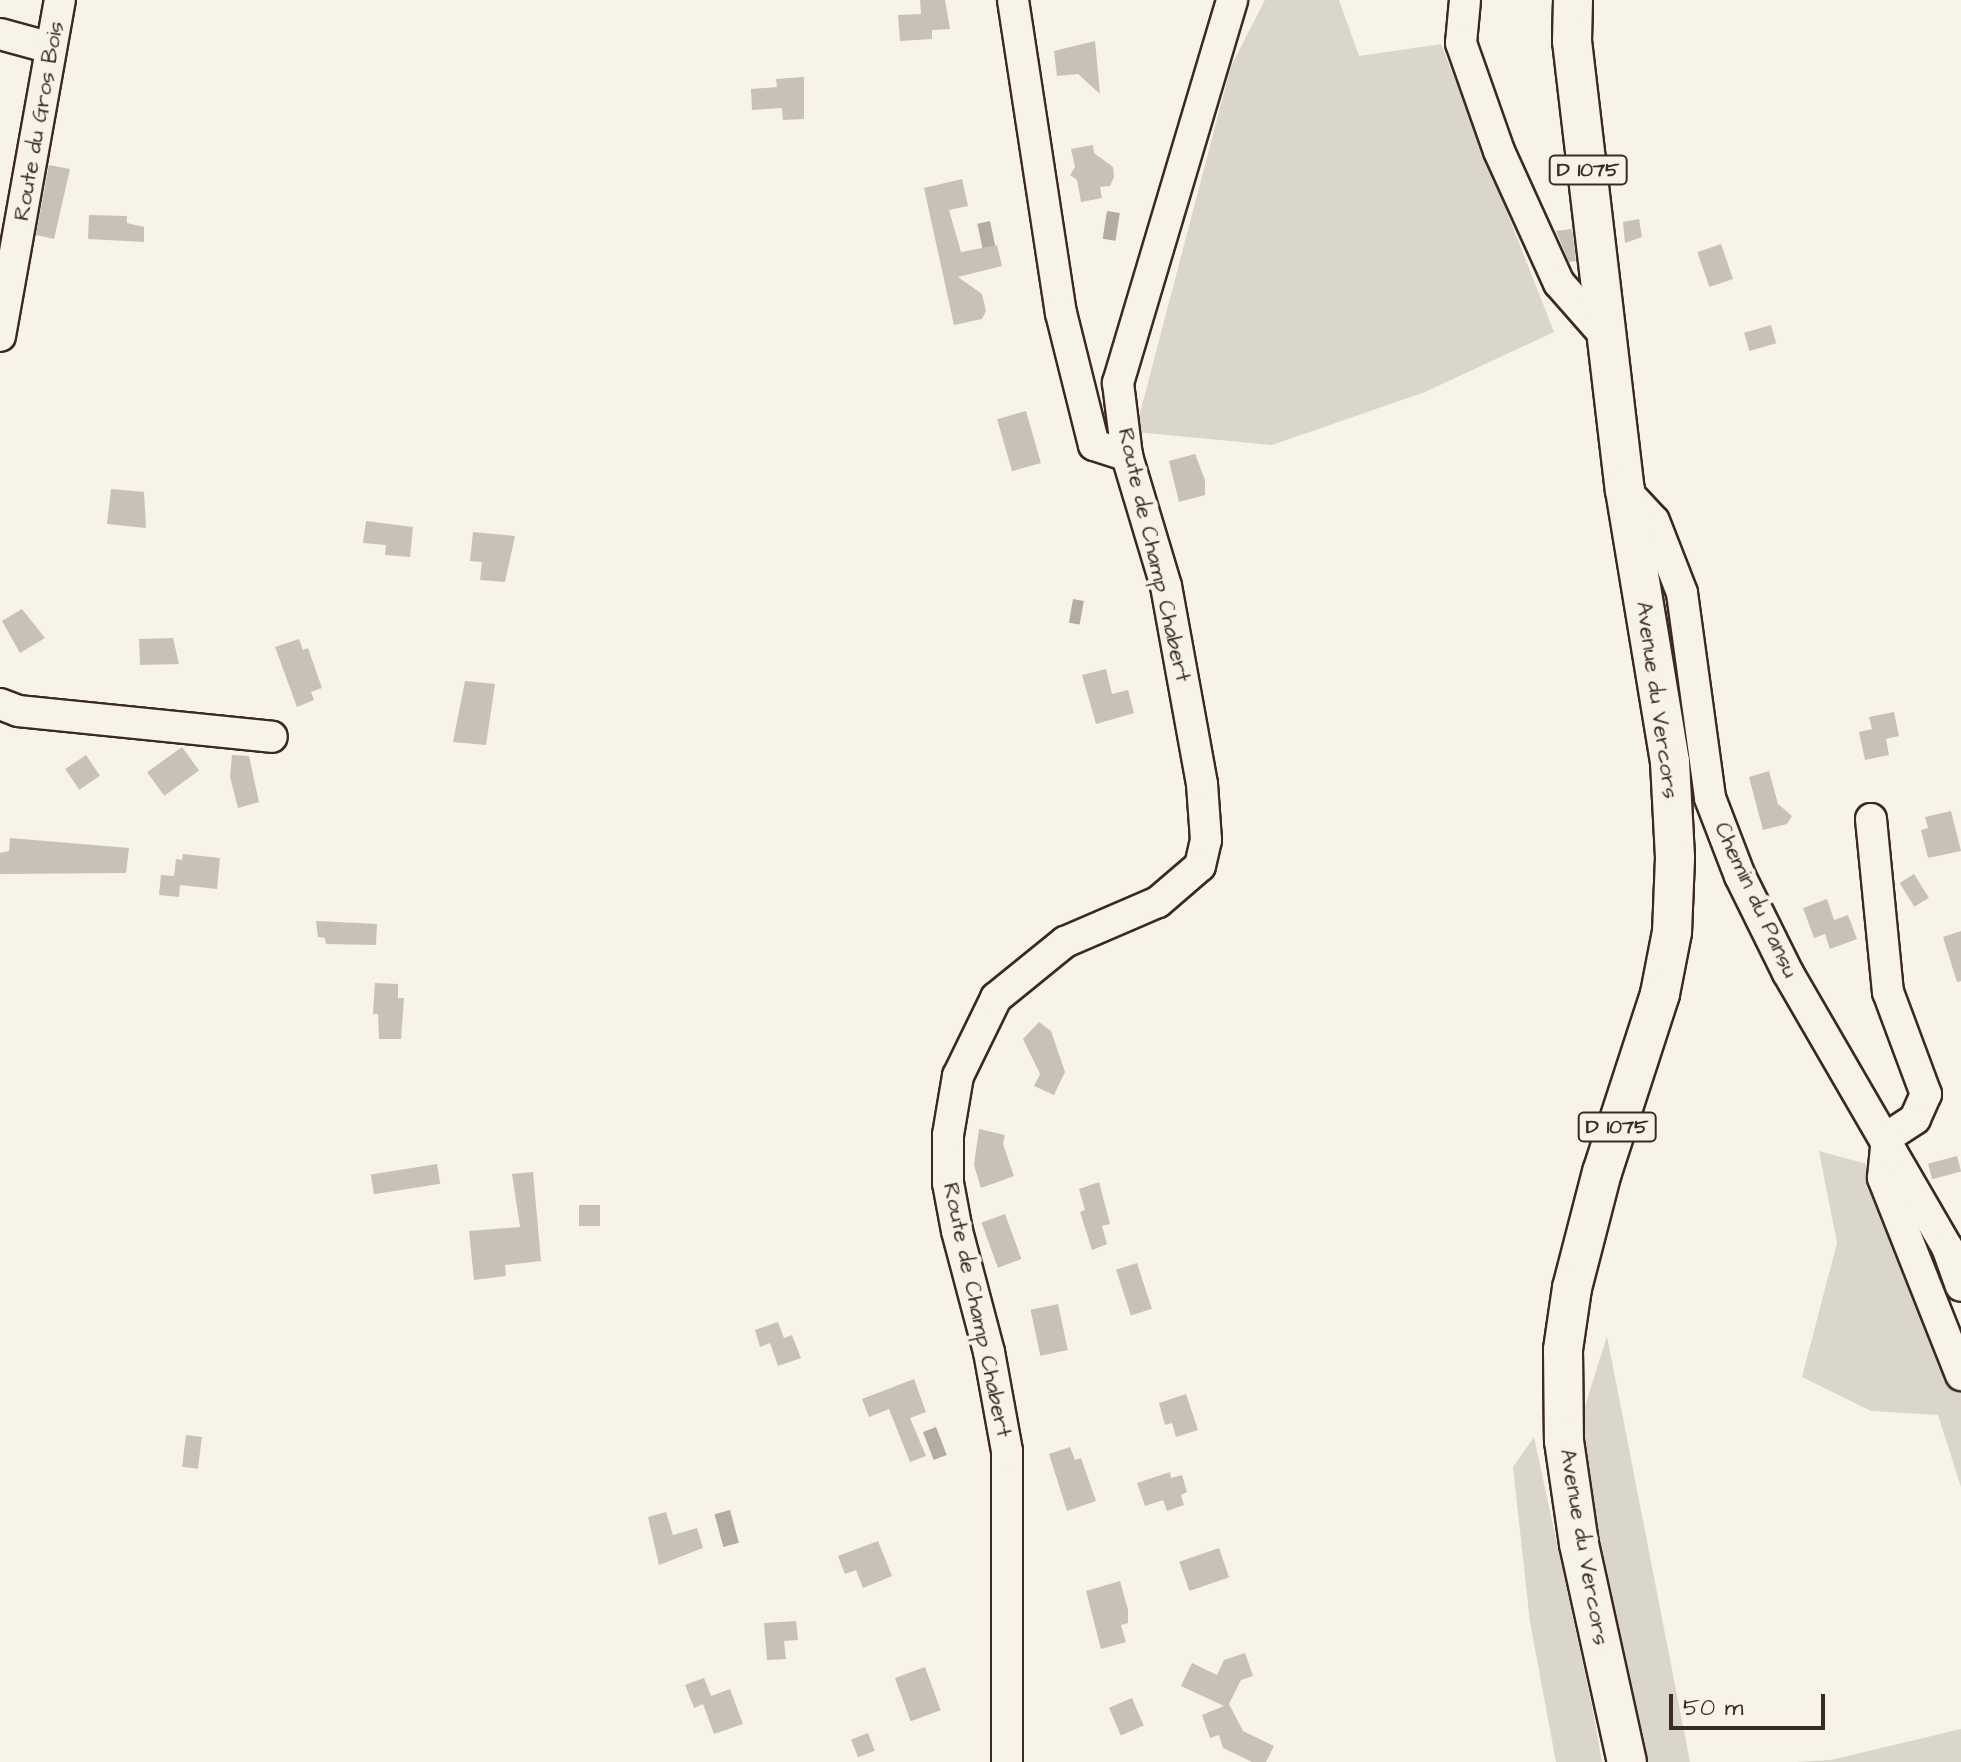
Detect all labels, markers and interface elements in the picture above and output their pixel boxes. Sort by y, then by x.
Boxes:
street label: Route du Gros Bois [8,19,70,223]
road number: D 1075 [1548,154,1628,186]
street label: Route de Champ Chabert [1112,426,1196,684]
street label: Avenue du Vercors [1630,600,1684,800]
street label: Chemin du Pansu [1708,818,1804,982]
road number: D 1075 [1577,1111,1657,1143]
street label: Route de Champ Chabert [937,1180,1017,1440]
street label: Avenue du Vercors [1554,1447,1614,1647]
scale bar [1673,1678,1829,1728]
text: 50 m [1683,1691,1743,1725]

